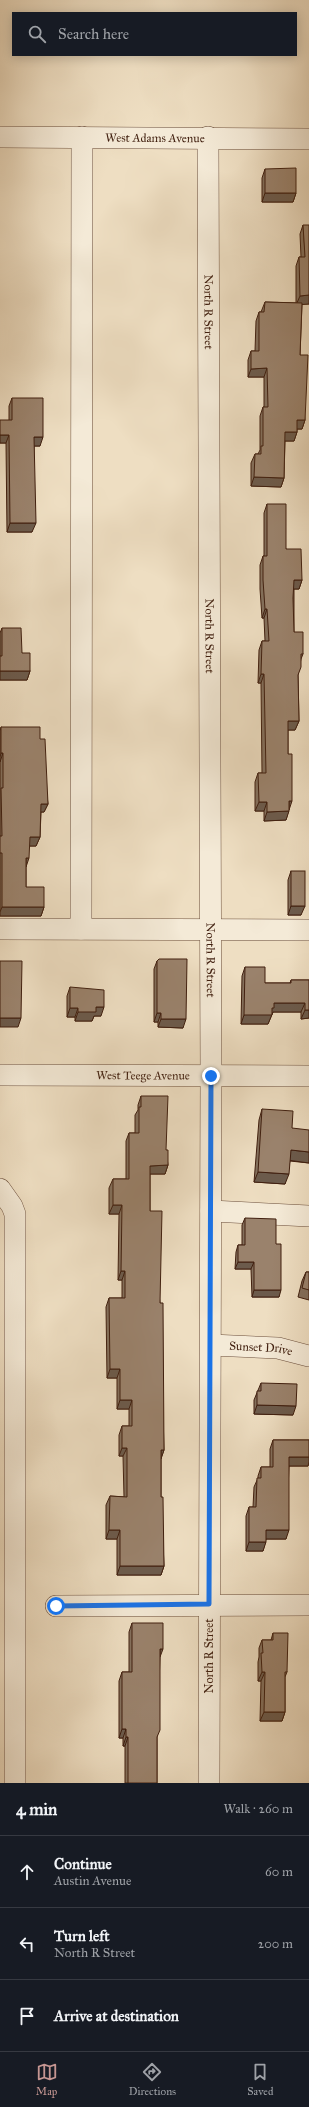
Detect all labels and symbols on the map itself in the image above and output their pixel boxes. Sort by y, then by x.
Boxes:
street label: West Adams Avenue [105,131,205,145]
street label: North R Street [201,274,216,350]
street label: North R Street [202,598,217,674]
street label: North R Street [204,922,218,998]
route end [202,1067,220,1085]
street label: West Teege Avenue [96,1068,190,1083]
street label: Sunset Drive [229,1339,294,1358]
route start [47,1597,65,1615]
street label: North R Street [202,1618,216,1693]

